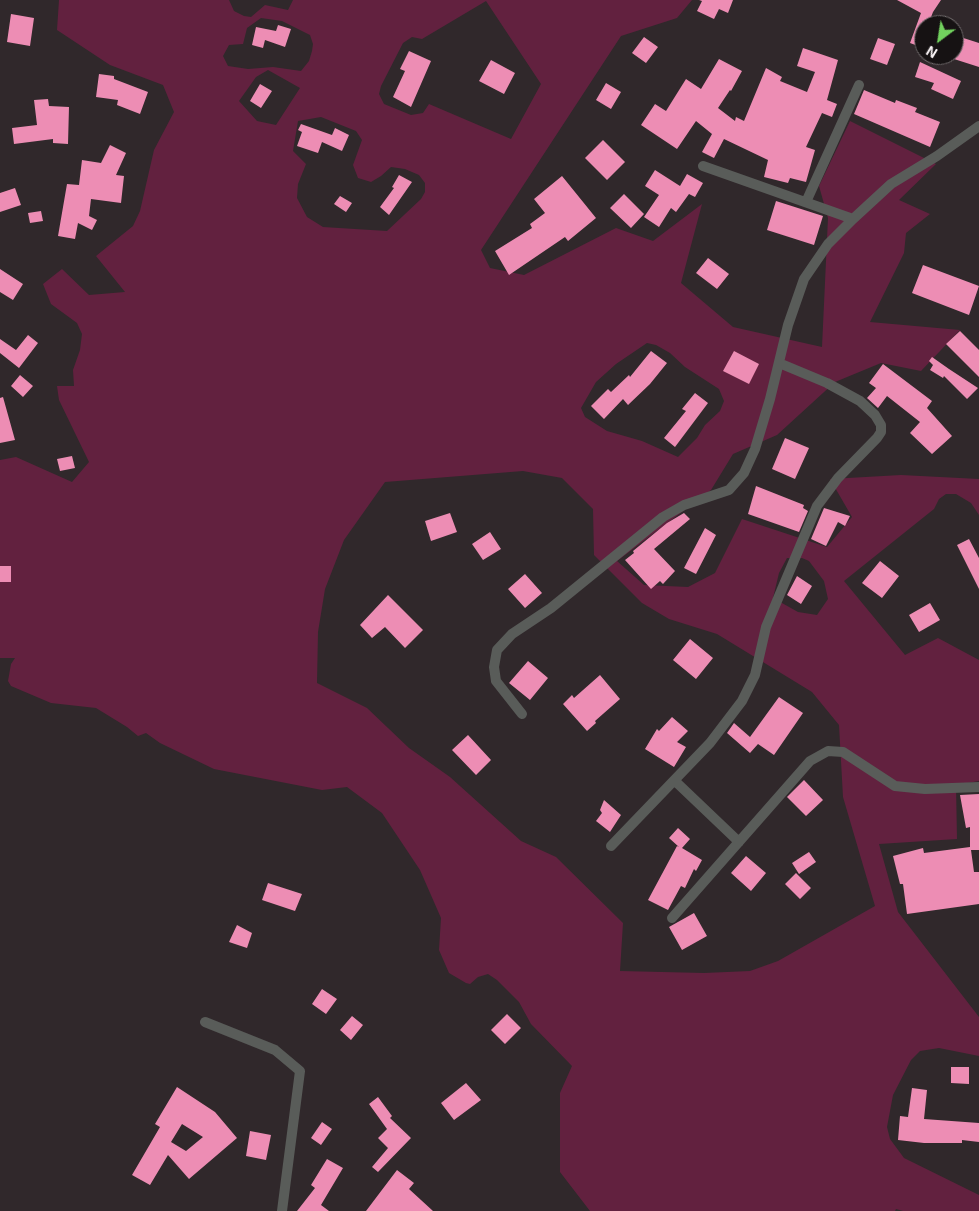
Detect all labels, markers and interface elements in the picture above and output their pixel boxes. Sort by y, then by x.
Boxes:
north arrow [914,15,964,65]
text: N [923,43,940,62]

